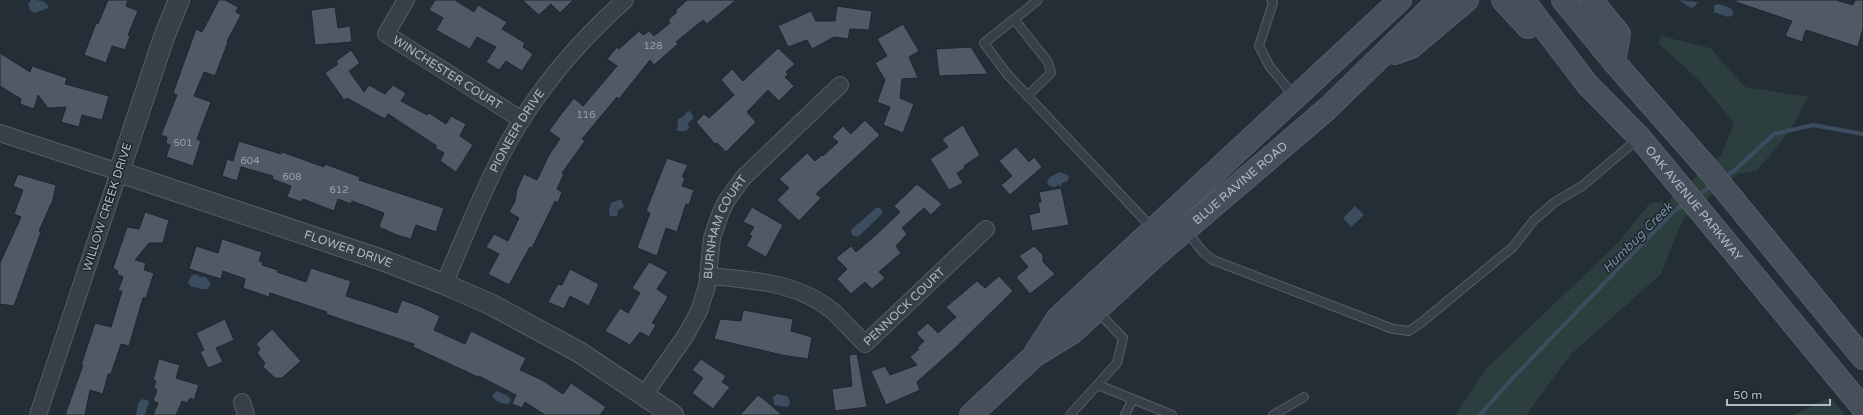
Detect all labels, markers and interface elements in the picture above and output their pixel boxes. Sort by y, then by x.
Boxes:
street label: WINCHESTER COURT [390,33,505,113]
house number: 128 [644,40,662,52]
street label: PIONEER DRIVE [487,86,548,175]
house number: 116 [577,109,595,121]
house number: 501 [174,137,192,149]
street label: BLUE RAVINE ROAD [1190,139,1290,227]
street label: WILLOW CREEK DRIVE [80,140,135,273]
street label: OAK AVENUE PARKWAY [1642,143,1746,264]
house number: 604 [241,155,259,167]
house number: 608 [283,171,301,183]
street label: BURNHAM COURT [701,172,750,280]
house number: 612 [330,184,348,196]
water label: Humbug Creek [1599,199,1677,276]
street label: FLOWER DRIVE [302,227,395,270]
street label: PENNOCK COURT [861,264,948,349]
scale bar [1727,381,1830,407]
text: 50 m [1733,388,1762,402]

